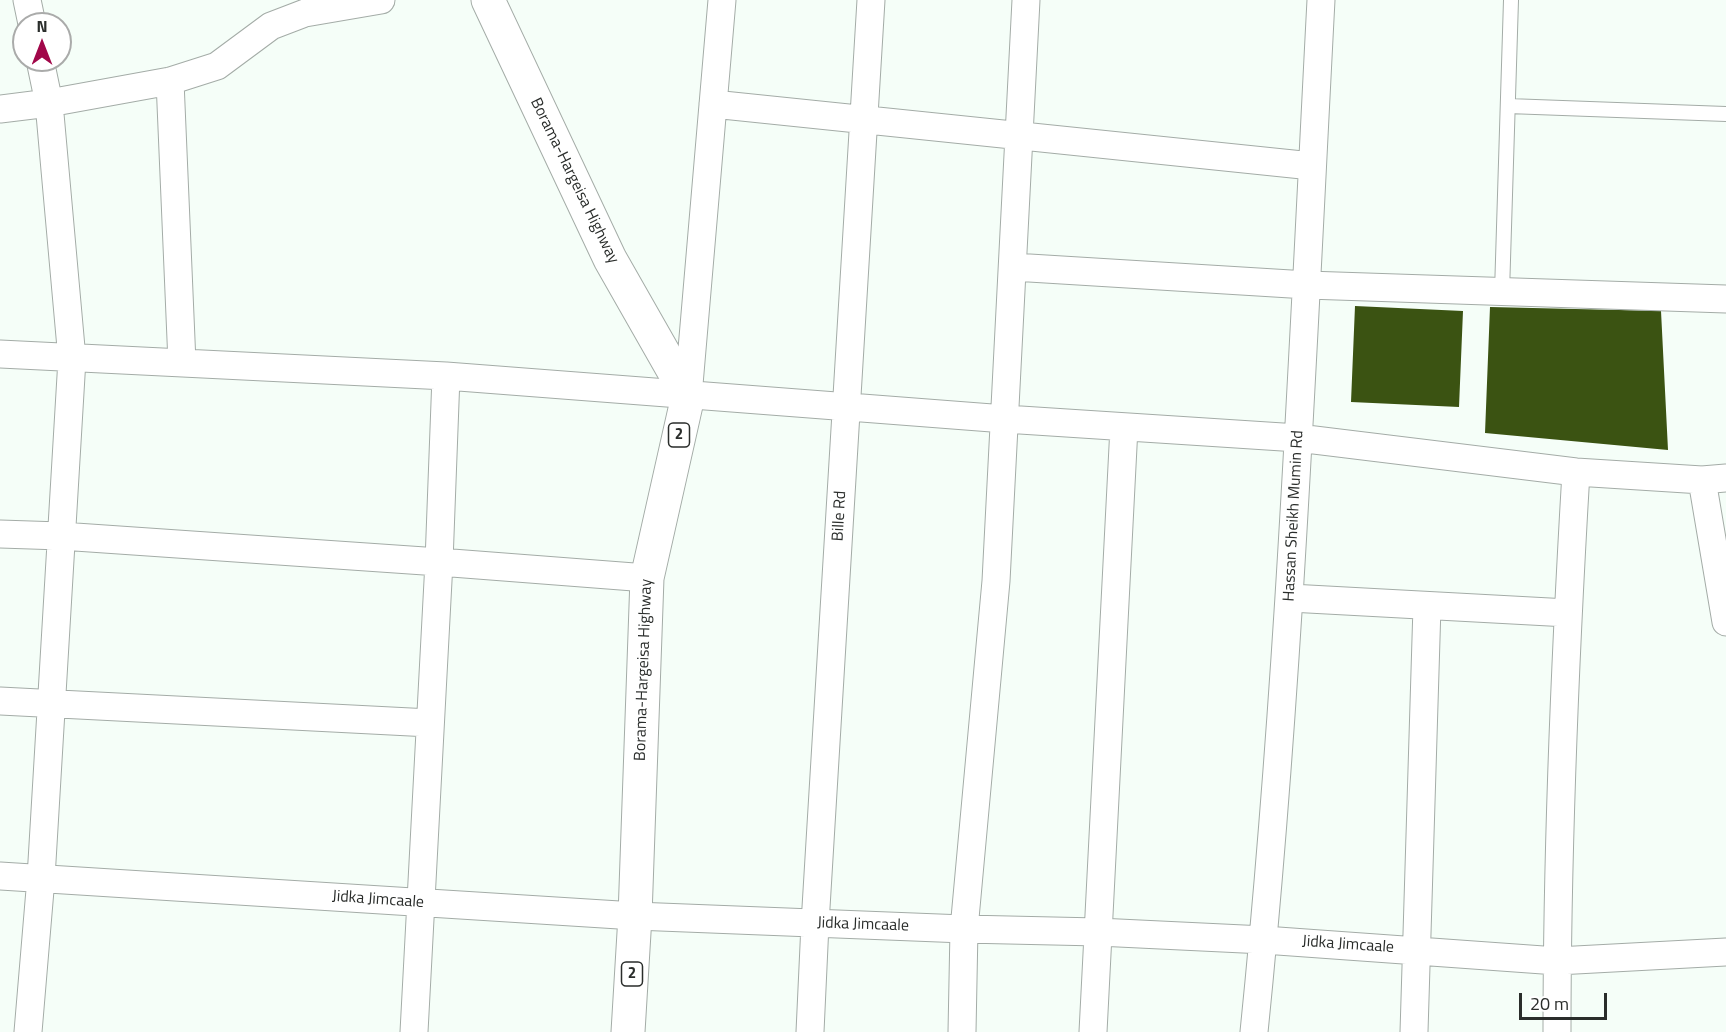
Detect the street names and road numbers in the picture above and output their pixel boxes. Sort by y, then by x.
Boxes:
street label: Borama-Hargeisa Highway [525,95,623,267]
road number: 2 [668,423,690,447]
street label: Hassan Sheikh Mumin Rd [1280,430,1308,602]
street label: Bille Rd [829,490,851,542]
street label: Borama-Hargeisa Highway [631,579,657,761]
street label: Jidka Jimcaale [331,887,425,913]
street label: Jidka Jimcaale [817,914,909,936]
street label: Jidka Jimcaale [1301,932,1395,958]
road number: 2 [622,962,642,986]

